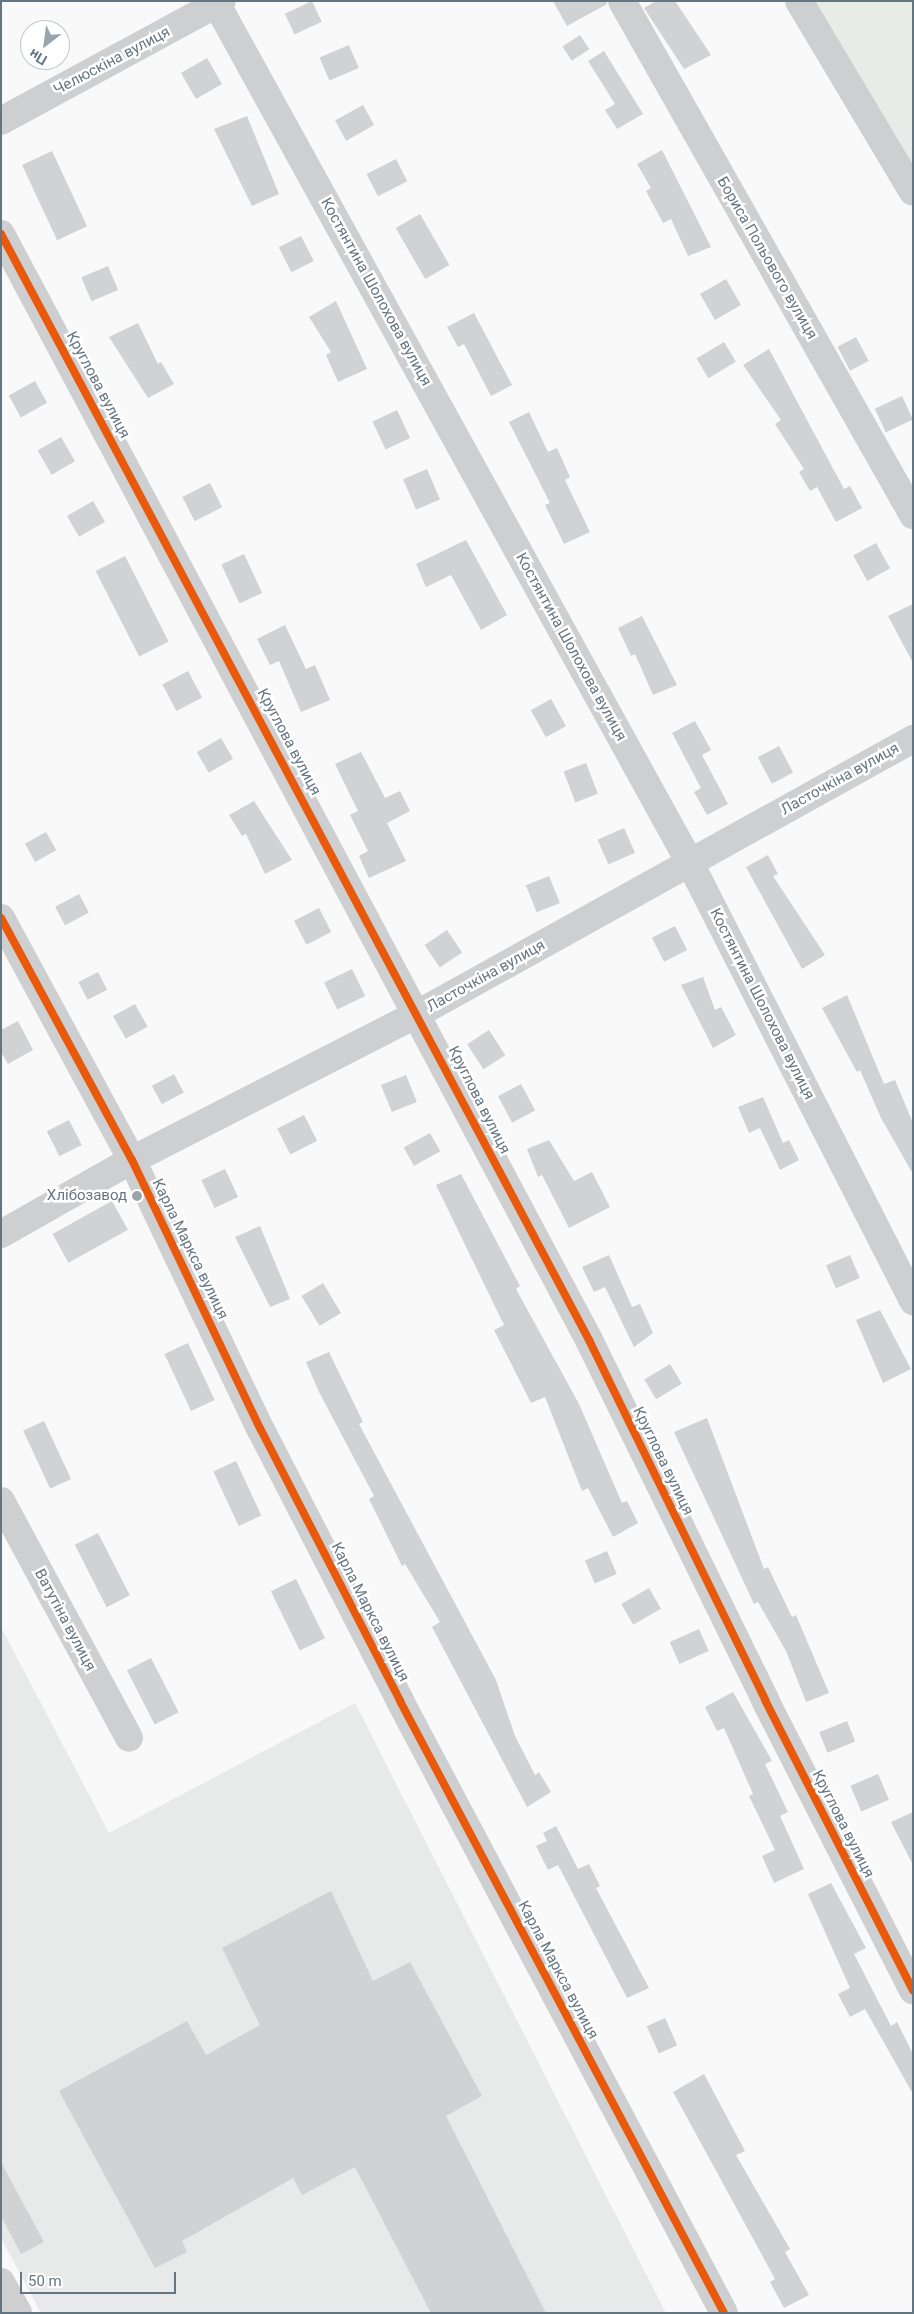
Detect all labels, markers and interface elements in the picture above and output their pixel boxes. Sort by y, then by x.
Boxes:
north arrow [20,20,70,70]
street label: Челюскіна вулиця [51,23,173,99]
text: Пн [26,46,50,69]
street label: Бориса Польового вулиця [713,174,821,342]
street label: Костянтина Шолохова вулиця [317,195,435,389]
street label: Круглова вулиця [62,328,134,442]
street label: Костянтина Шолохова вулиця [512,550,630,744]
street label: Круглова вулиця [253,685,325,799]
street label: Ласточкіна вулиця [778,739,902,819]
street label: Костянтина Шолохова вулиця [706,905,818,1103]
street label: Ласточкіна вулиця [424,936,548,1016]
street label: Круглова вулиця [444,1043,514,1157]
street label: Карла Маркса вулиця [148,1176,232,1322]
place label: Хлібозавод [47,1187,127,1205]
marker: Хлібозавод [131,1190,143,1202]
street label: Круглова вулиця [629,1404,697,1518]
street label: Карла Маркса вулиця [327,1539,413,1685]
street label: Ватутіна вулиця [31,1566,99,1674]
street label: Круглова вулиця [808,1767,878,1881]
street label: Карла Маркса вулиця [514,1898,602,2042]
scale bar [22,2262,179,2294]
text: 50 m [28,2272,62,2290]

